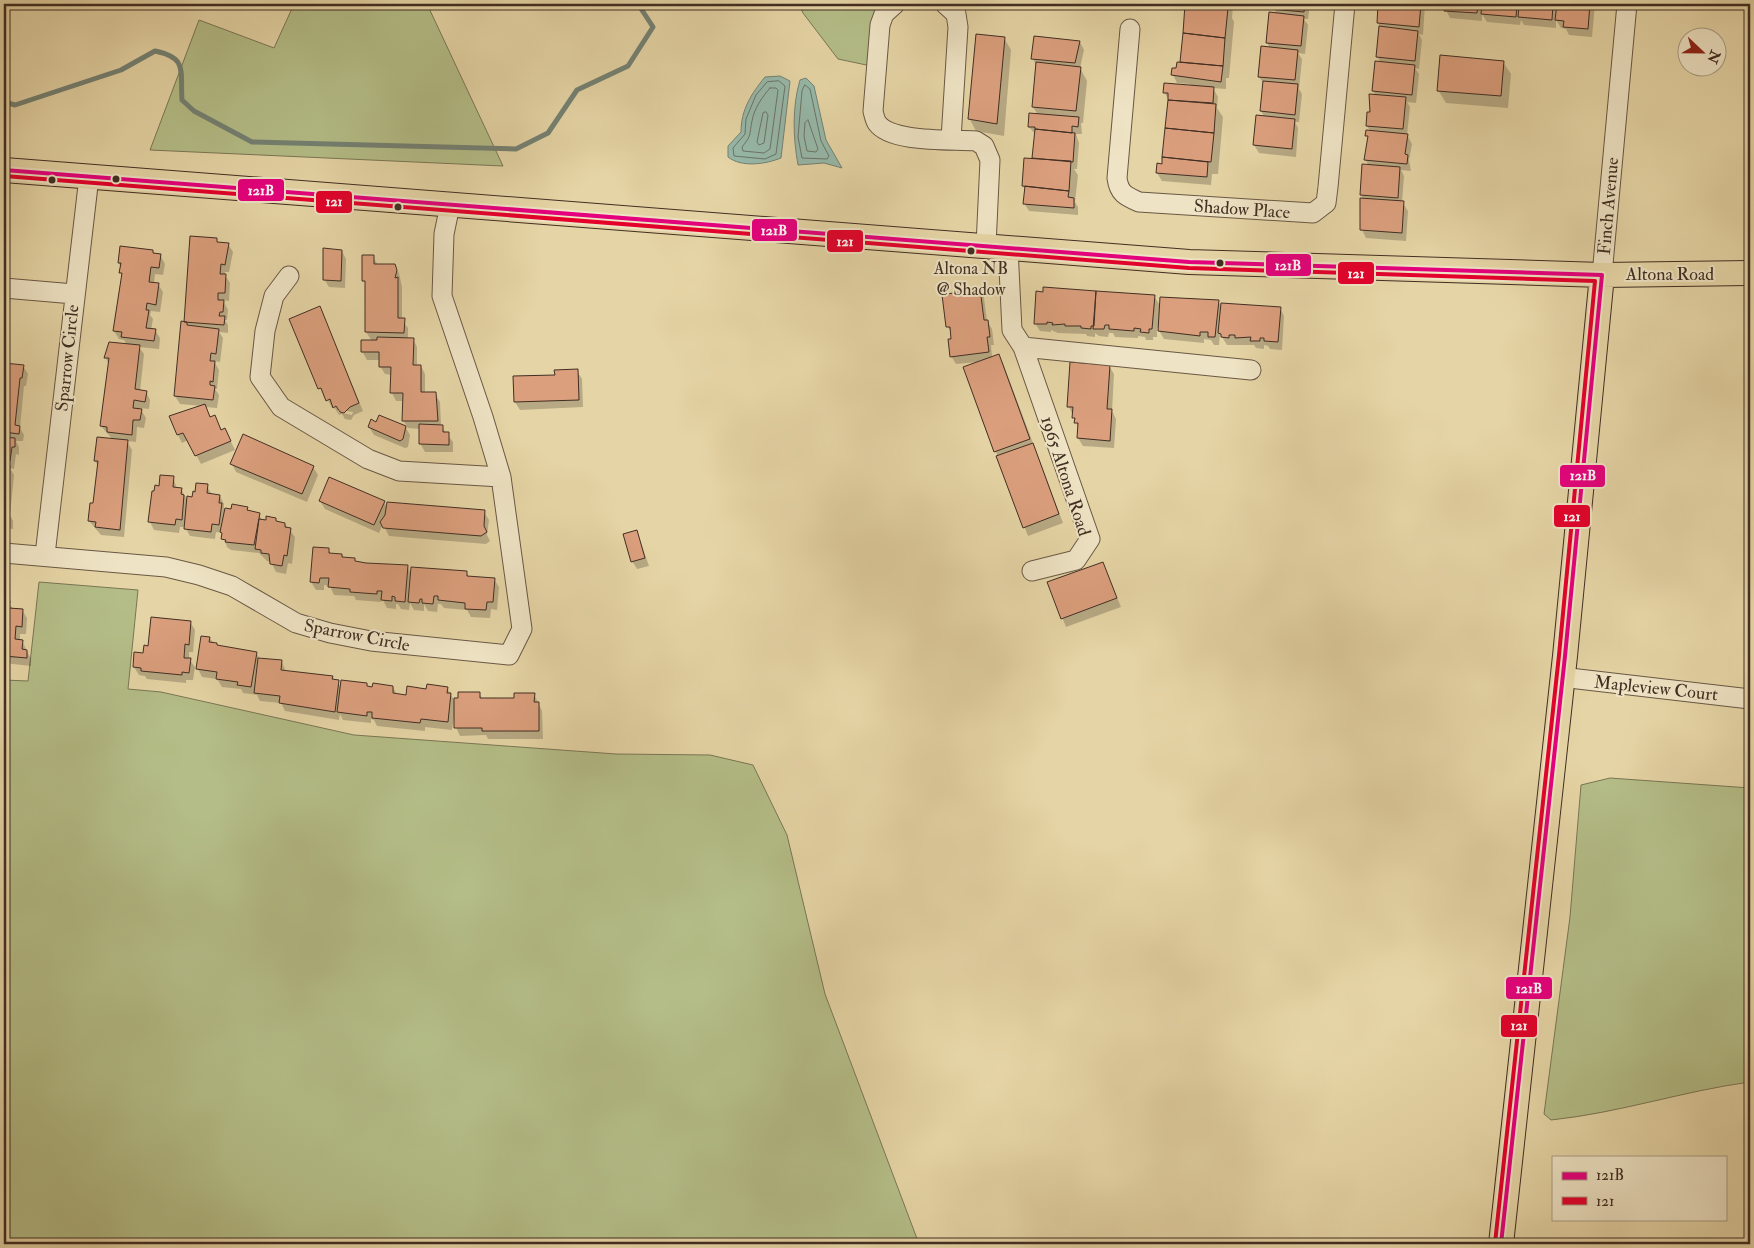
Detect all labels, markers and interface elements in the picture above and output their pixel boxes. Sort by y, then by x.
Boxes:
north arrow [1676,28,1726,78]
text: N [1703,47,1724,66]
street label: Finch Avenue [1593,156,1624,256]
unlabelled marker [111,174,121,184]
unlabelled marker [47,175,57,185]
line badge: 121B [237,178,285,202]
text: 121B [248,182,274,199]
line badge: 121 [315,190,353,214]
text: 121 [325,193,343,210]
street label: Shadow Place [1193,195,1291,224]
unlabelled marker [393,202,403,212]
line badge: 121B [751,218,798,242]
text: 121B [761,222,787,239]
line badge: 121 [826,229,864,253]
text: 121 [836,233,854,250]
marker: Altona NB @ Shadow [966,246,976,256]
line badge: 121B [1265,253,1312,277]
text: 121B [1275,257,1301,274]
place label: Altona NB @ Shadow [933,258,1008,300]
unlabelled marker [1215,258,1225,268]
line badge: 121 [1337,261,1375,285]
street label: Altona Road [1625,263,1714,286]
text: 121 [1347,265,1365,282]
street label: Sparrow Circle [50,303,85,413]
street label: 1965 Altona Road [1035,413,1096,539]
line badge: 121B [1559,464,1606,488]
text: 121B [1570,467,1596,484]
line badge: 121 [1553,504,1591,528]
text: 121 [1563,508,1581,525]
street label: Sparrow Circle [302,614,412,657]
street label: Mapleview Court [1593,671,1719,706]
line badge: 121B [1505,976,1553,1000]
text: 121B [1516,980,1542,997]
line badge: 121 [1500,1014,1538,1038]
text: 121 [1510,1017,1528,1034]
legend [1552,1156,1726,1220]
text: 121B [1596,1166,1624,1185]
text: 121 [1596,1192,1614,1211]

